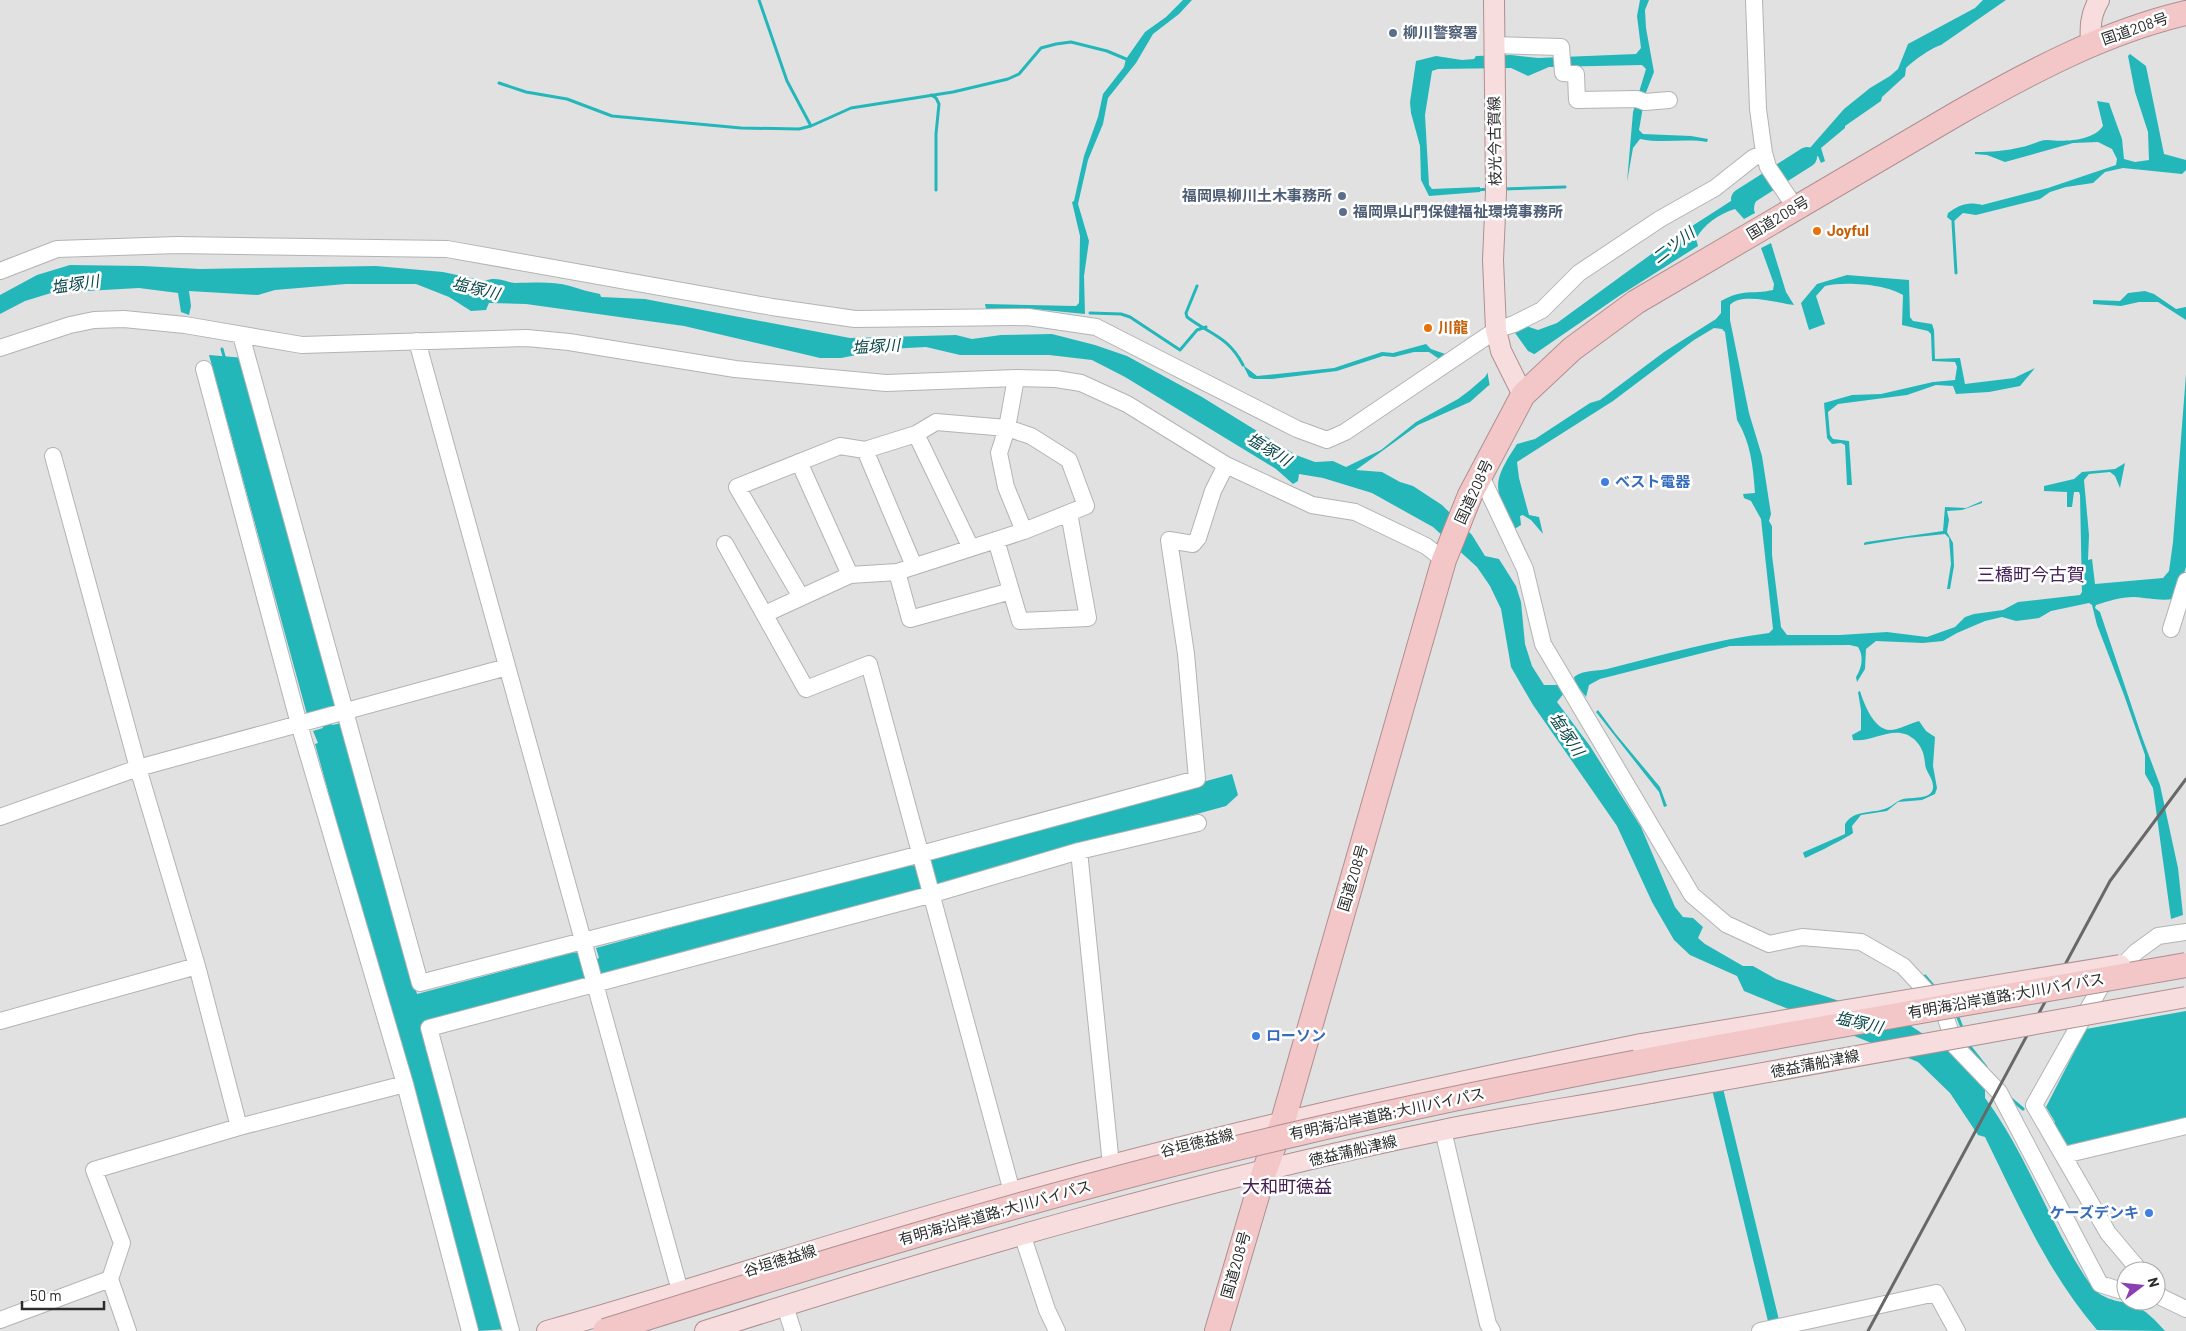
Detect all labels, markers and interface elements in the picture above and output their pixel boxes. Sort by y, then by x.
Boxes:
street label: 国道208号 [2099,8,2170,48]
place label: 柳川警察署 [1403,23,1478,41]
marker: 柳川警察署 [1387,27,1399,39]
street label: 枝光今古賀線 [1484,96,1504,186]
place label: 福岡県柳川土木事務所 [1181,186,1332,204]
marker: 福岡県柳川土木事務所 [1336,190,1348,202]
street label: 国道208号 [1743,192,1812,243]
place label: 福岡県山門保健福祉環境事務所 [1352,202,1563,220]
marker: 福岡県山門保健福祉環境事務所 [1337,206,1349,218]
water label: 二ツ川 [1648,221,1699,267]
place label: Joyful [1827,221,1869,239]
marker: Joyful [1811,225,1823,237]
water label: 塩塚川 [50,270,102,296]
water label: 塩塚川 [451,272,504,303]
place label: 川龍 [1438,318,1468,336]
marker: 川龍 [1422,322,1434,334]
water label: 塩塚川 [852,335,902,356]
water label: 塩塚川 [1244,428,1296,470]
street label: 国道208号 [1450,456,1496,527]
place label: ベスト電器 [1615,472,1691,490]
marker: ベスト電器 [1599,476,1611,488]
district label: 三橋町今古賀 [1977,563,2085,585]
water label: 塩塚川 [1546,709,1590,761]
street label: 国道208号 [1333,842,1371,913]
street label: 有明海沿岸道路;大川バイパス [1906,969,2106,1021]
water label: 塩塚川 [1834,1007,1887,1037]
place label: ローソン [1266,1026,1326,1044]
marker: ローソン [1250,1030,1262,1042]
street label: 徳益蒲船津線 [1769,1046,1861,1080]
street label: 有明海沿岸道路;大川バイパス [1287,1083,1486,1143]
street label: 谷垣徳益線 [1158,1124,1235,1160]
street label: 徳益蒲船津線 [1307,1131,1399,1169]
district label: 大和町徳益 [1242,1175,1332,1197]
street label: 有明海沿岸道路;大川バイパス [896,1176,1093,1248]
place label: ケーズデンキ [2050,1203,2139,1221]
marker: ケーズデンキ [2143,1207,2155,1219]
street label: 国道208号 [1217,1229,1253,1301]
street label: 谷垣徳益線 [741,1240,818,1280]
north arrow [2116,1261,2166,1311]
text: N [2145,1275,2163,1289]
scale bar [22,1278,105,1310]
text: 50 m [30,1286,62,1304]

